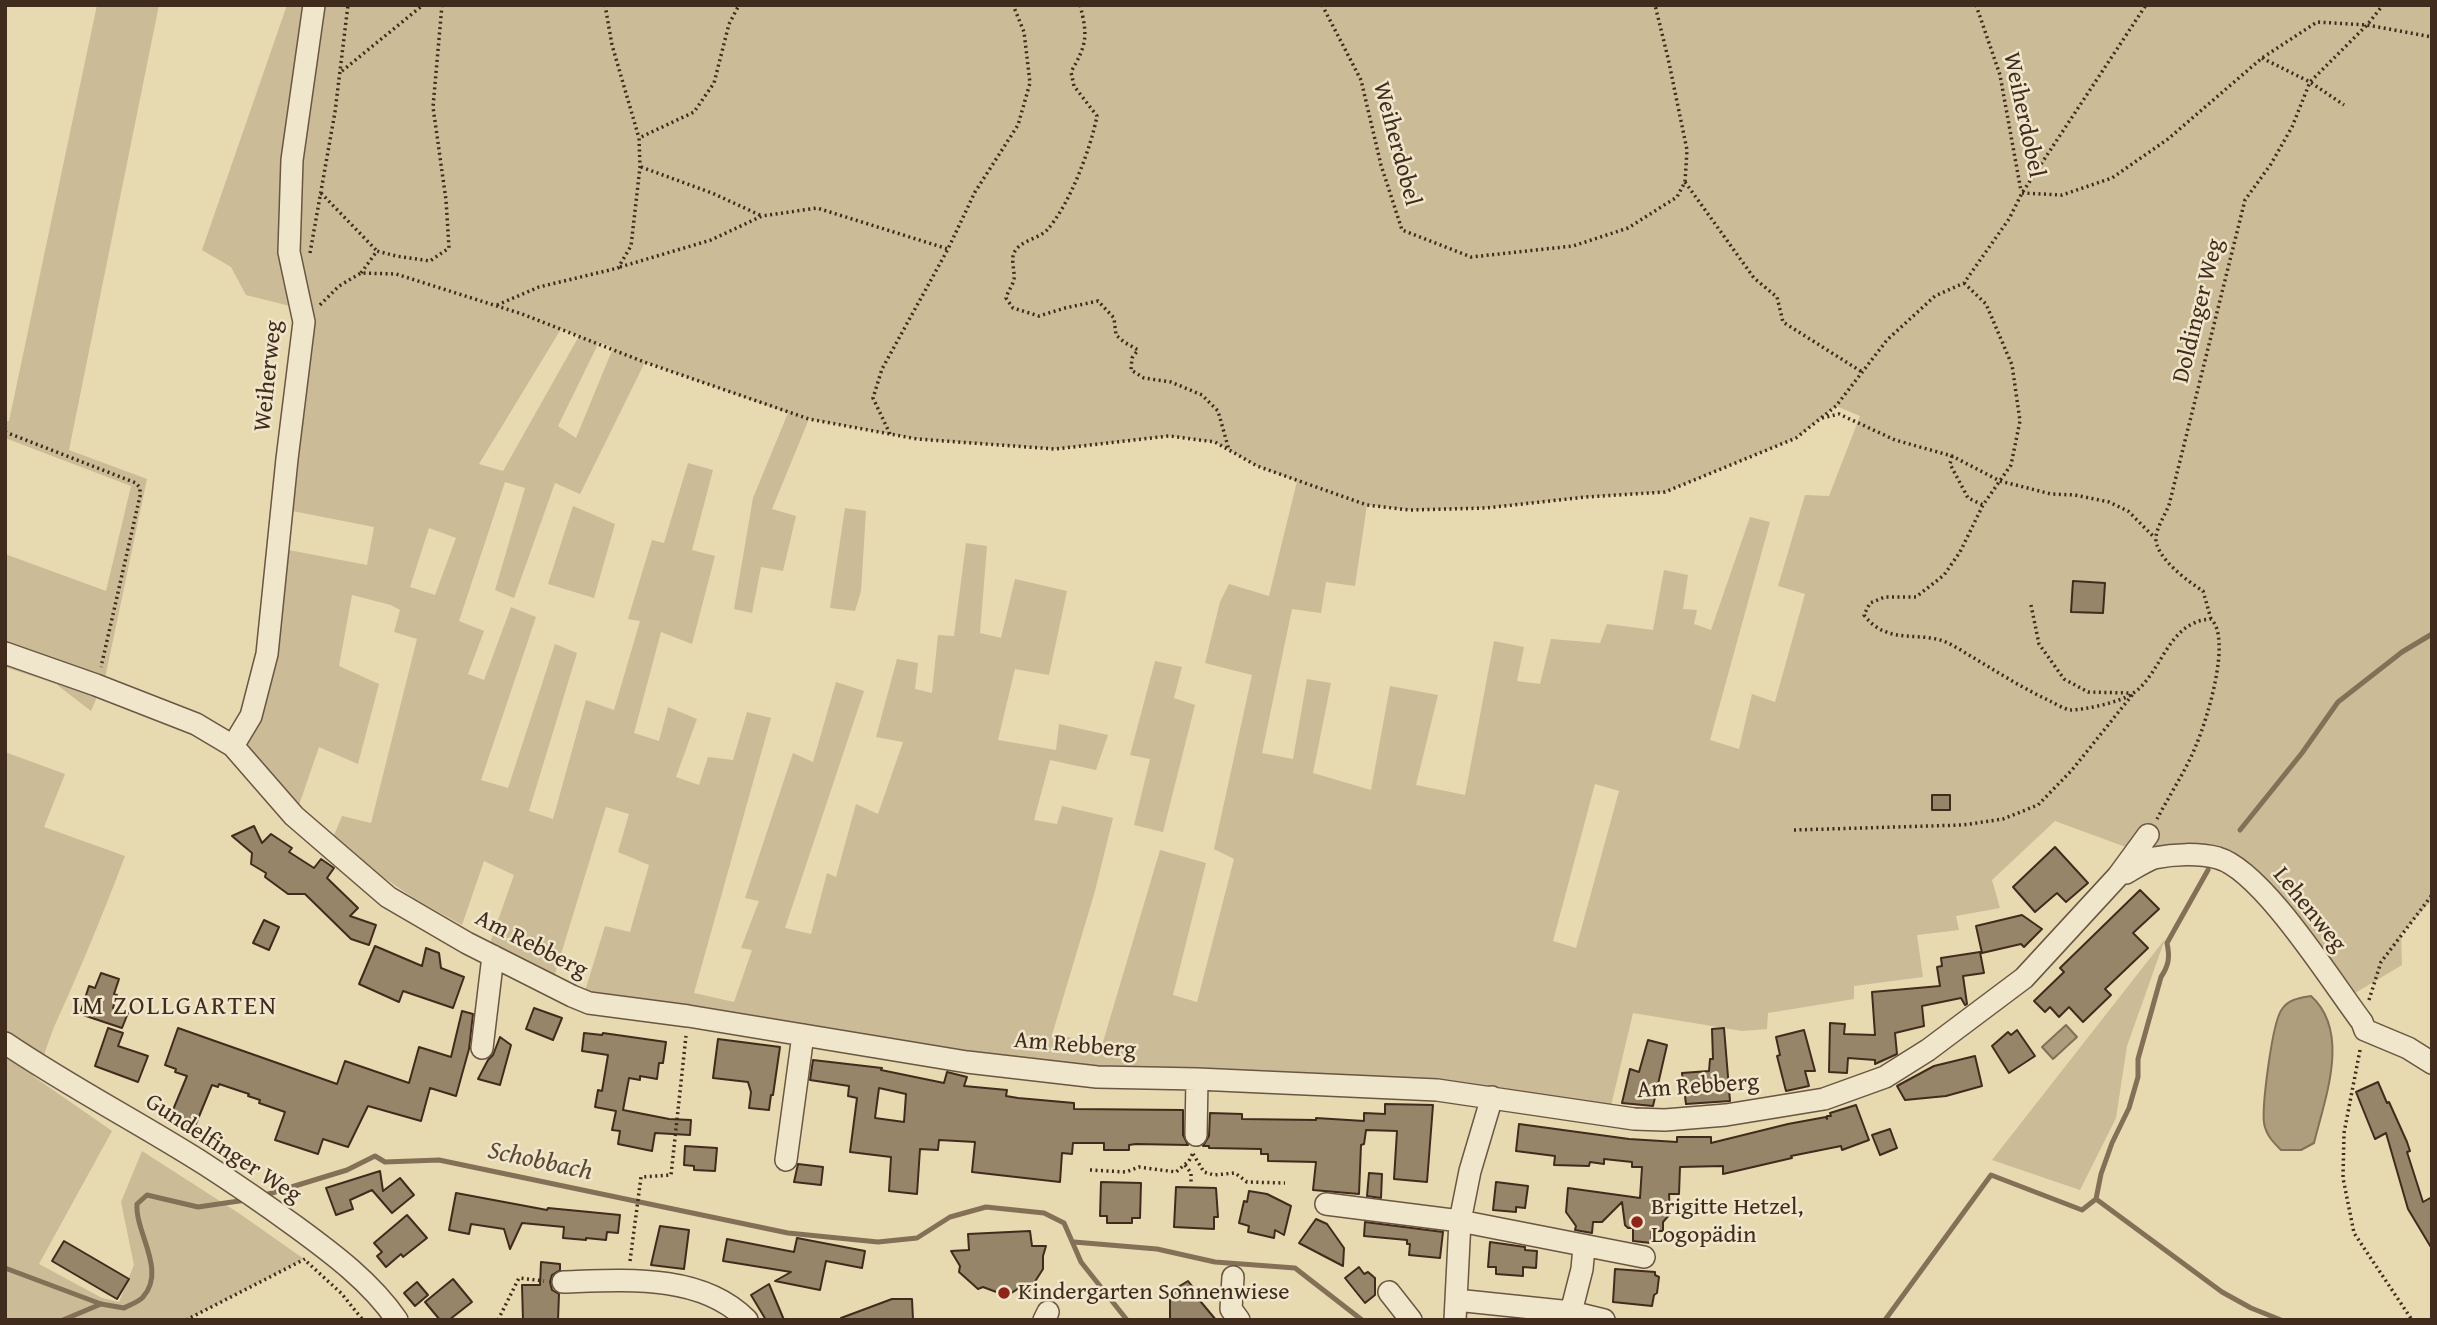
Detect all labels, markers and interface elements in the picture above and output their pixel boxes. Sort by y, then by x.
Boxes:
street label: Weiherdobel [1996,50,2050,180]
street label: Weiherdobel [1366,79,1426,209]
street label: Doldinger Weg [2167,236,2231,386]
street label: Weiherweg [249,319,289,433]
street label: Lehenweg [2266,862,2352,958]
street label: Am Rebberg [470,904,592,986]
district label: IM ZOLLGARTEN [74,991,276,1023]
street label: Am Rebberg [1013,1026,1137,1066]
street label: Am Rebberg [1636,1068,1760,1106]
street label: Gundelfinger Weg [140,1088,306,1210]
water label: Schobbach [485,1136,595,1188]
place label: Brigitte Hetzel, Logopädin [1651,1194,1803,1250]
marker: Brigitte Hetzel, Logopädin [1629,1214,1645,1230]
place label: Kindergarten Sonnenwiese [1018,1279,1290,1307]
marker: Kindergarten Sonnenwiese [996,1285,1012,1301]

